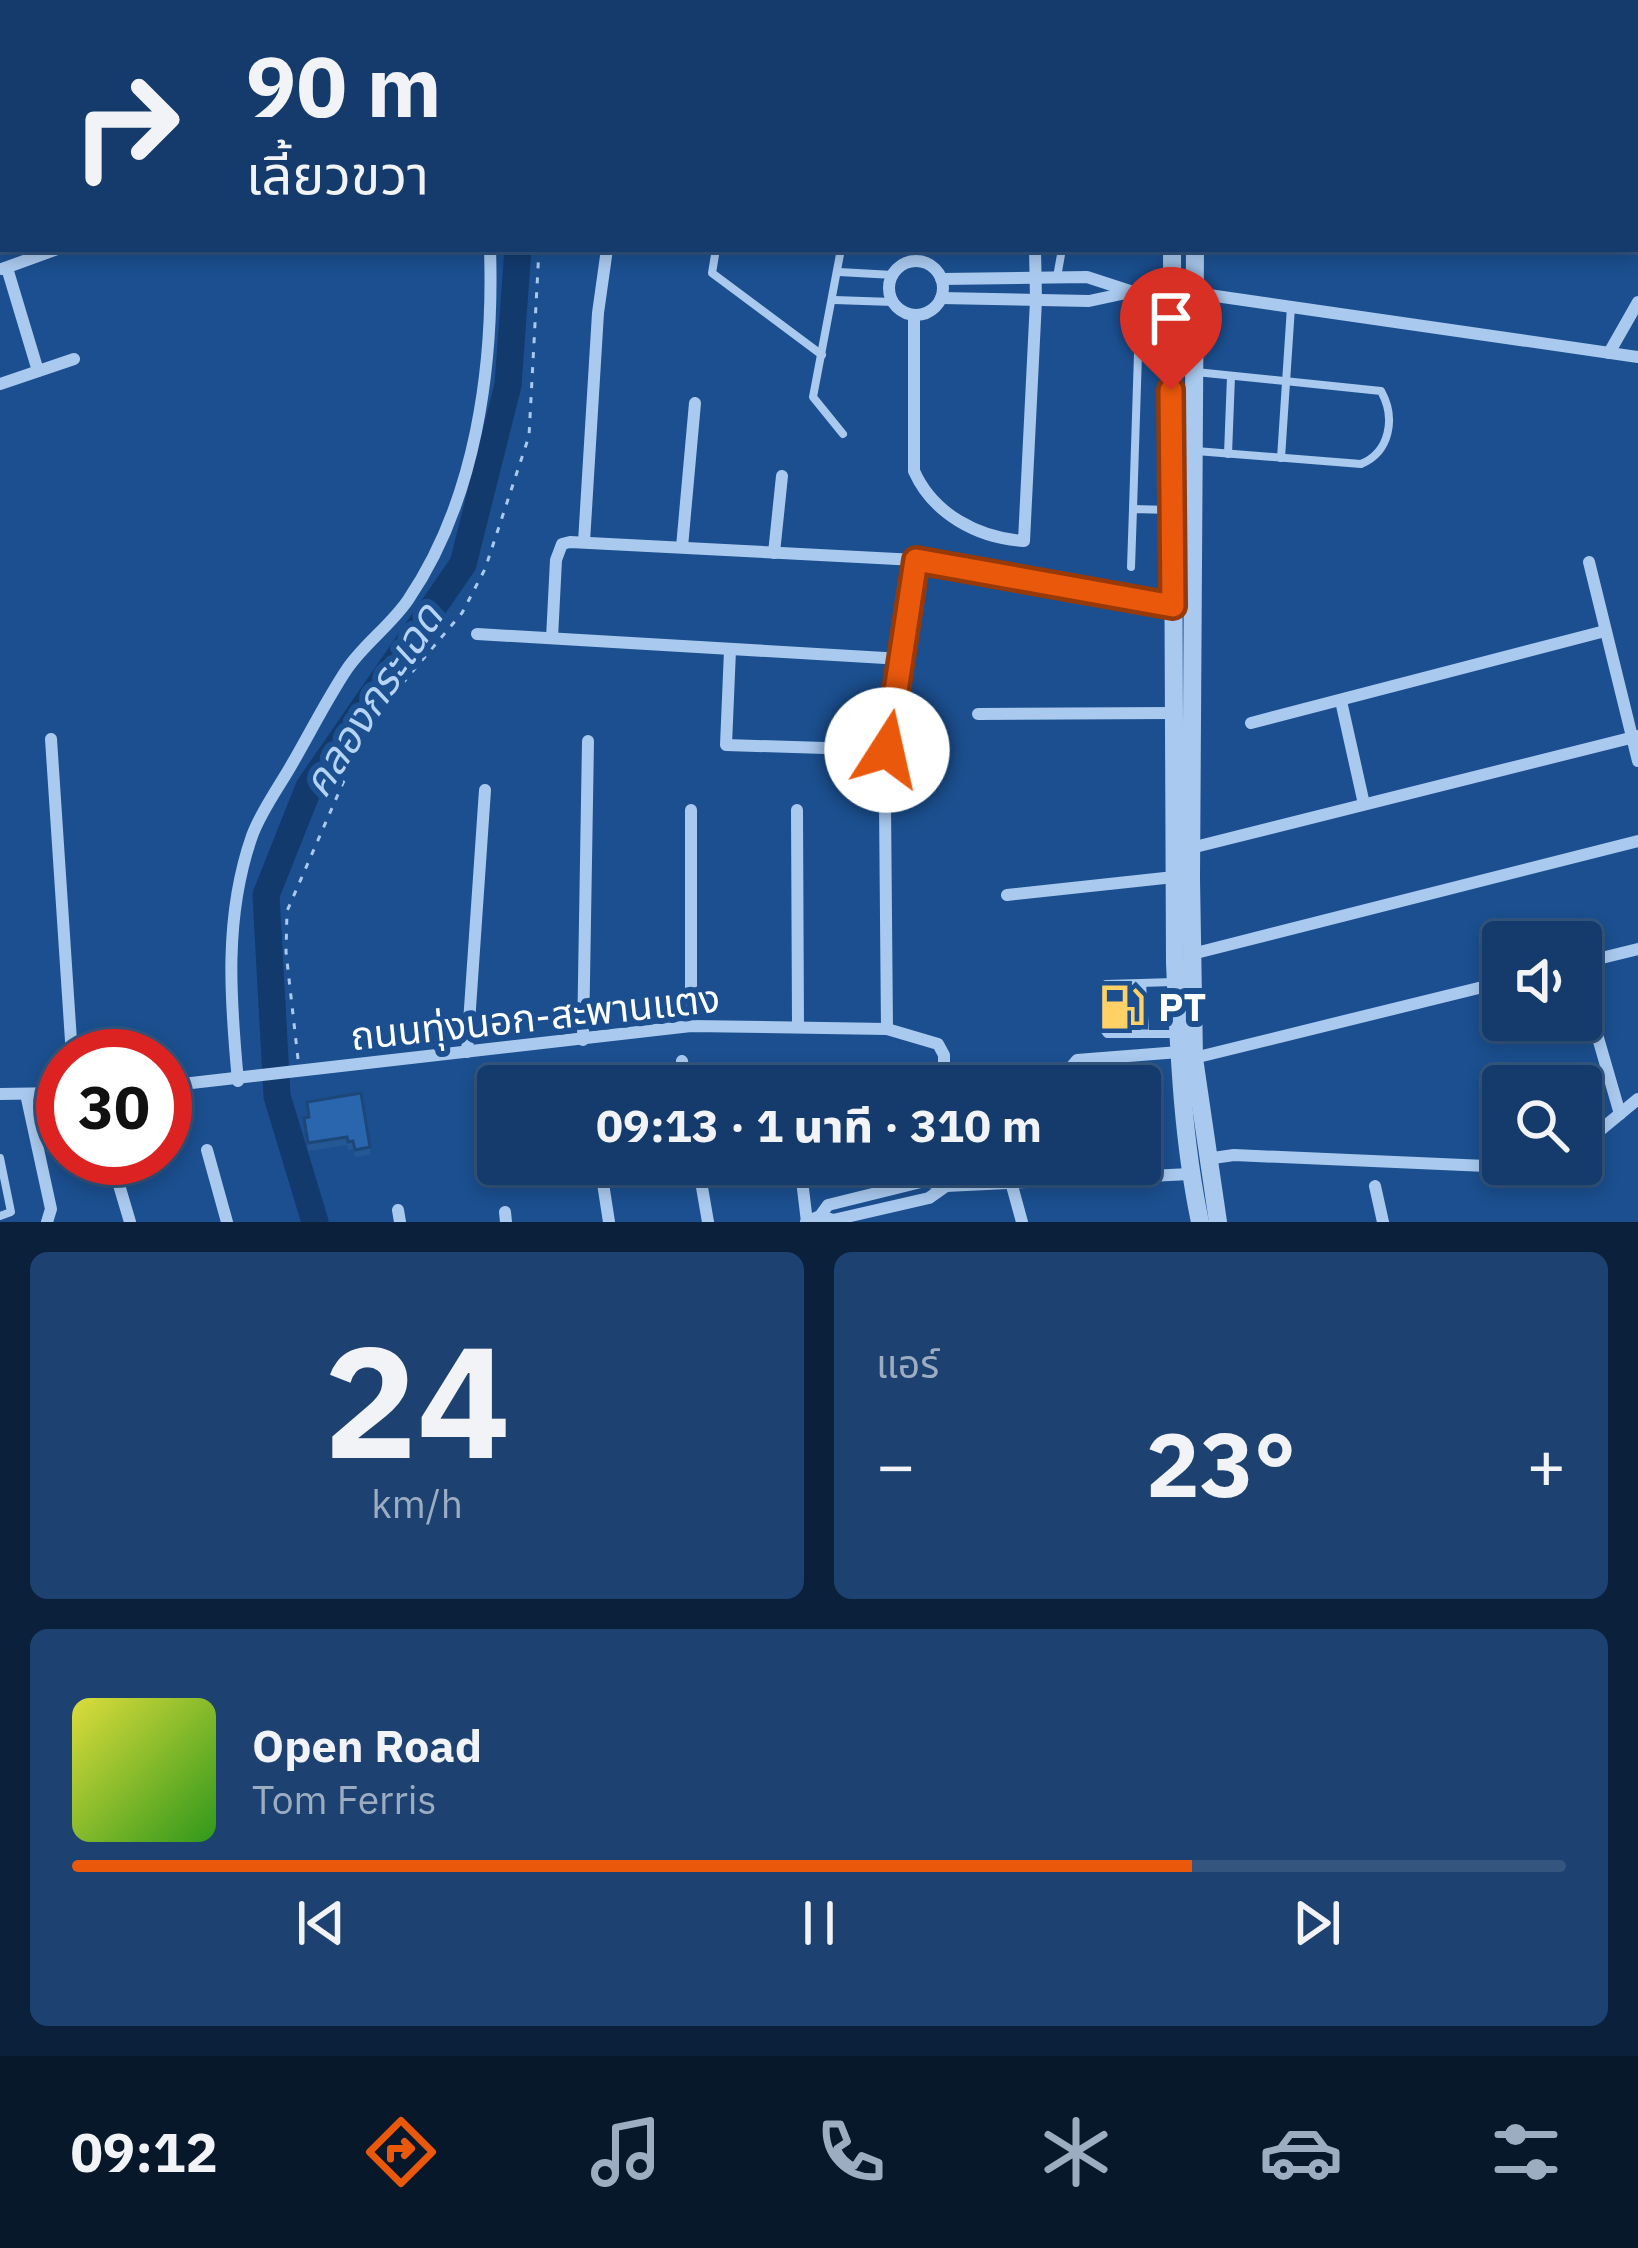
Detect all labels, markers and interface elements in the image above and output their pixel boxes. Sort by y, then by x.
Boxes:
text: 90 m [246,31,442,140]
icon: right [48,48,204,204]
text: เลี้ยวขวา [246,139,429,209]
pin [1120,267,1222,390]
icon: arrive [1138,285,1204,351]
water label: คลองกระเฉด [289,592,455,807]
position arrow [824,687,950,813]
map controls [1482,921,1602,1185]
button: sound [1482,921,1602,1041]
street label: ถนนทุ่งนอก-สะพานแตง [348,972,722,1061]
place label: PT [1158,981,1206,1032]
fuel station icon: PT [1097,982,1147,1032]
speed limit sign: 30 [36,1029,192,1185]
button: search [1482,1065,1602,1185]
text: 09:13 · 1 นาที · 310 m [596,1096,1042,1154]
text: 24 [323,1298,511,1501]
text: แอร์ [876,1338,939,1389]
text: 23° [1146,1405,1296,1522]
text: − [876,1421,916,1507]
text: + [1526,1421,1566,1507]
text: km/h [371,1478,463,1529]
text: Open Road [252,1716,482,1774]
text: Tom Ferris [252,1774,436,1825]
icon: previous [288,1890,354,1956]
icon: pause [786,1890,852,1956]
icon: next [1284,1890,1350,1956]
icon: directions [359,2110,443,2194]
icon: music [584,2110,668,2194]
icon: phone [809,2110,893,2194]
icon: climate [1034,2110,1118,2194]
icon: car [1259,2110,1343,2194]
icon: filters [1484,2110,1568,2194]
text: 09:12 [70,2117,218,2187]

